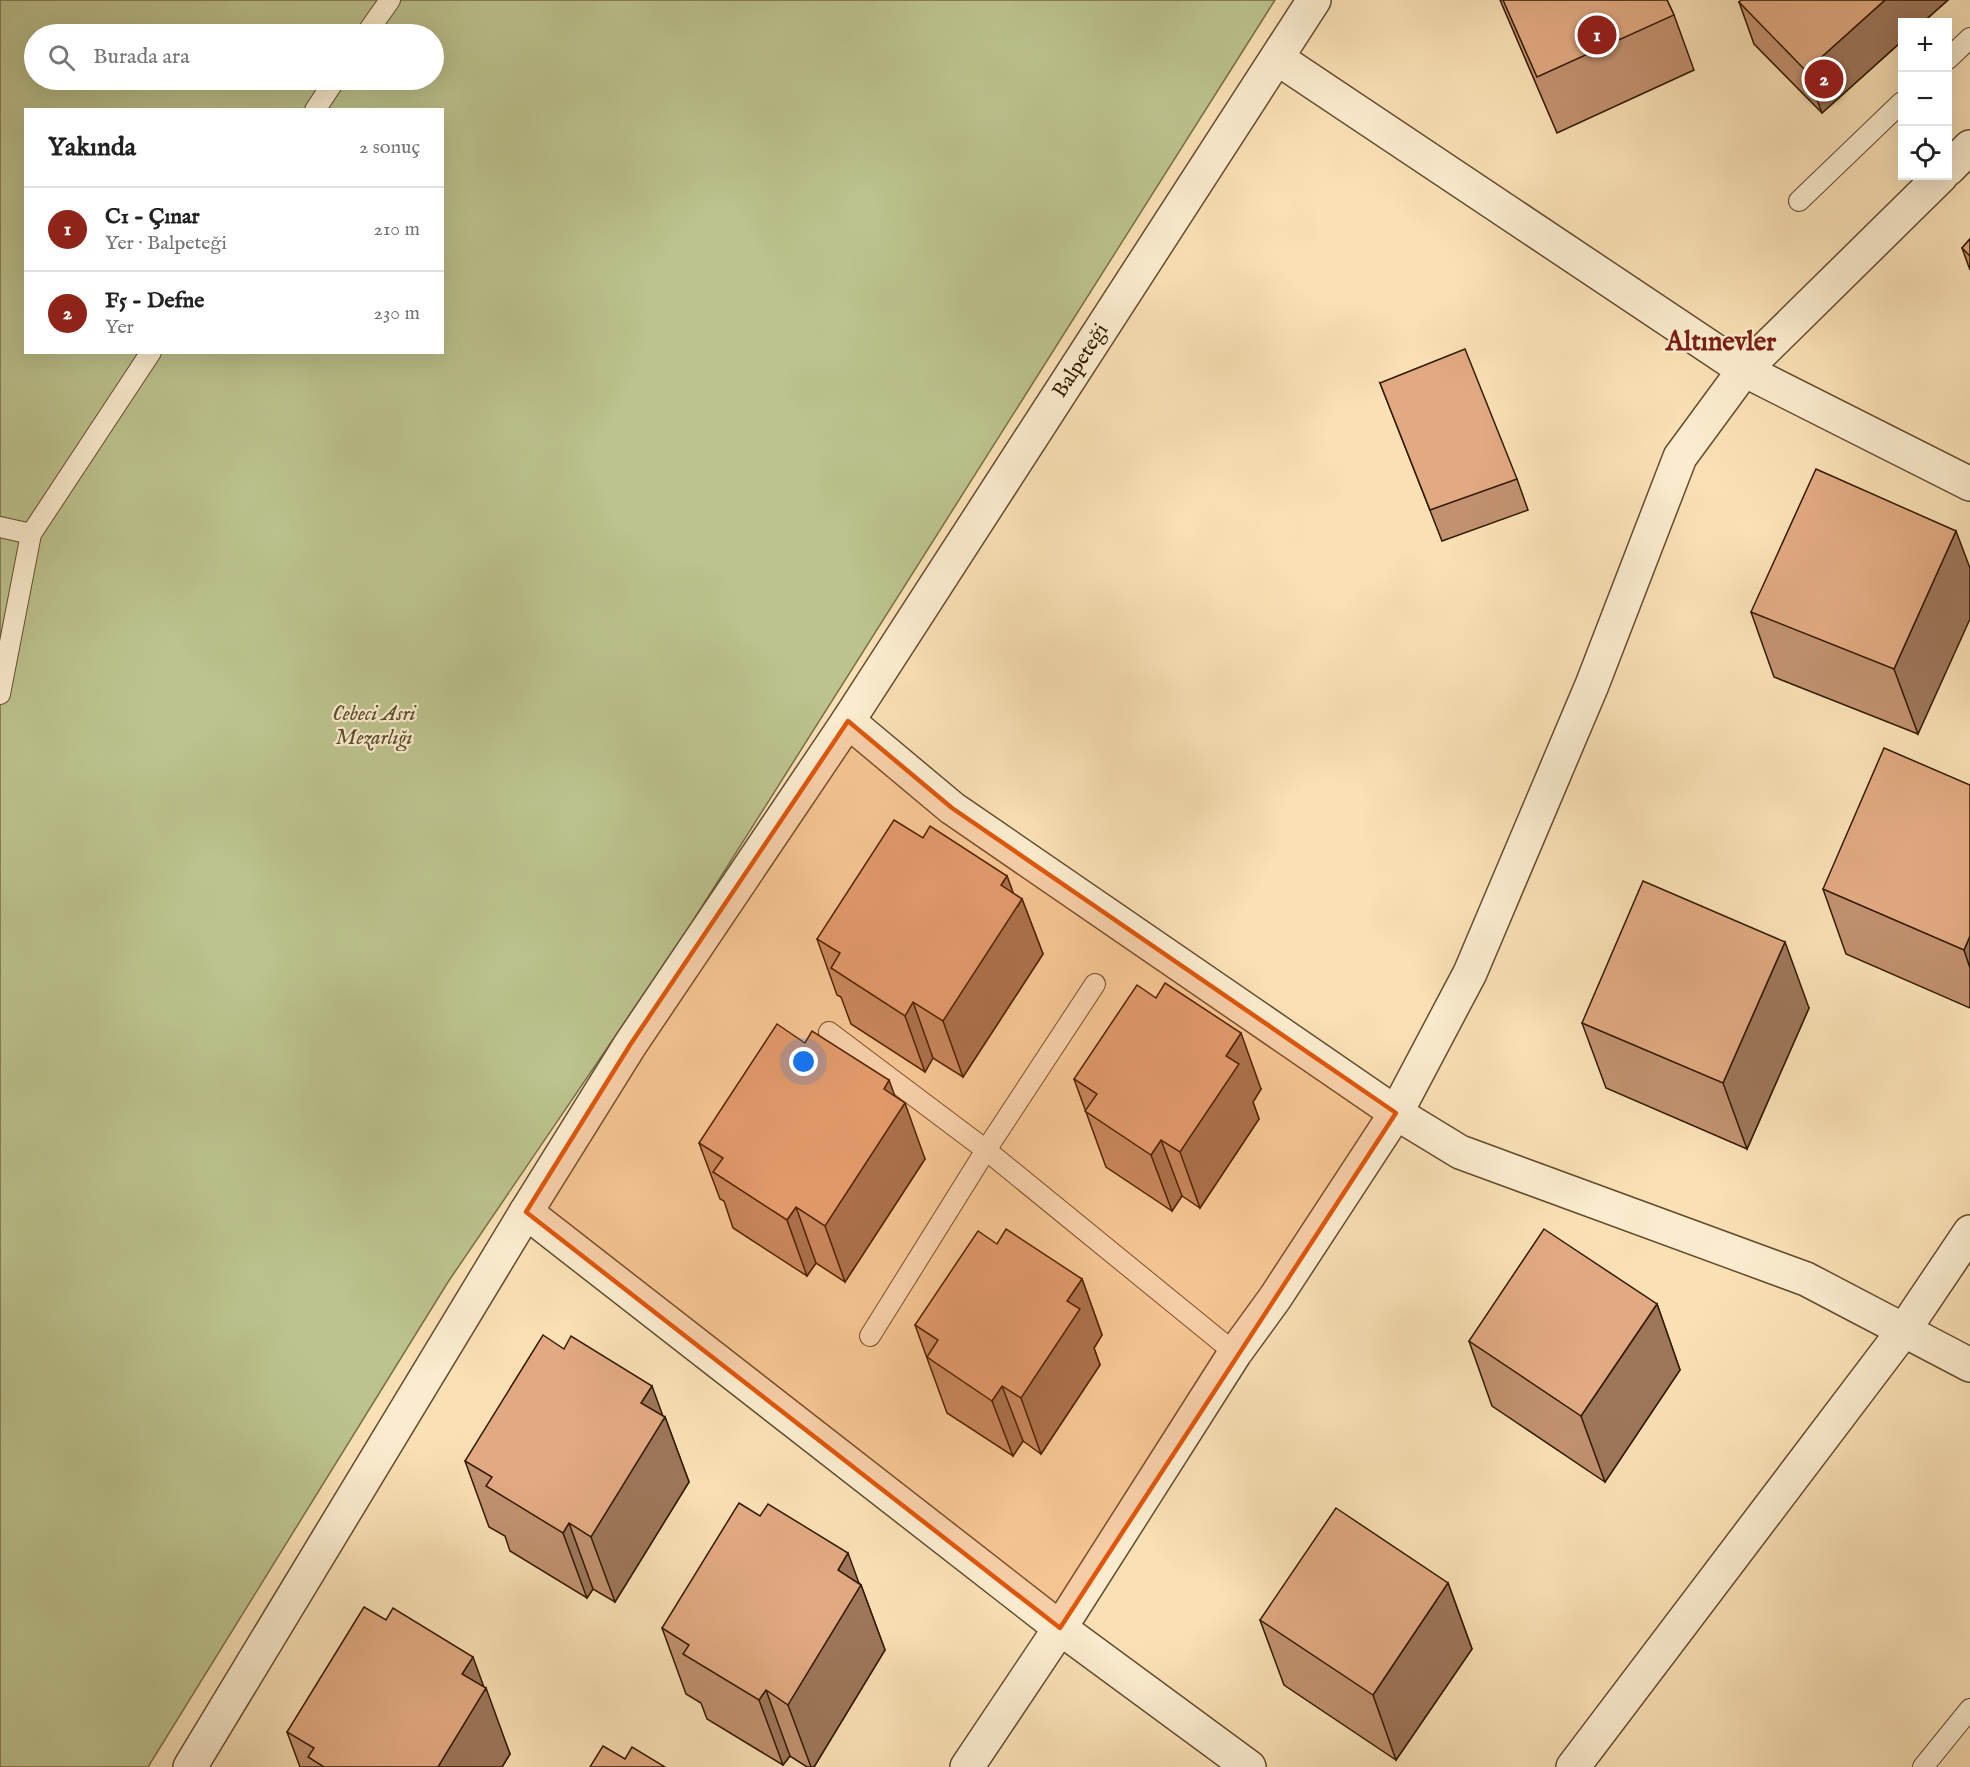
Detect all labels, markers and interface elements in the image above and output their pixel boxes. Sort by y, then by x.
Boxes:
pin: 1 [1578,12,1616,57]
map controls [1898,18,1952,180]
button: + [1898,18,1952,72]
search box [24,24,444,90]
icon: search [45,41,78,74]
text: Burada ara [93,43,190,71]
pin: 2 [1804,56,1844,101]
button: − [1898,72,1952,126]
button: locate [1898,126,1952,180]
text: Yakında [48,131,136,164]
text: 2 sonuç [359,135,420,160]
text: C1 - Çınar [105,203,200,231]
text: 1 [64,217,71,242]
text: 210 m [374,217,420,242]
text: Yer · Balpeteği [105,231,227,256]
text: F5 - Defne [105,287,204,315]
text: 2 [63,301,72,326]
text: 230 m [374,301,420,326]
text: Yer [105,315,134,340]
street label: Balpeteği [1047,319,1115,403]
district label: Altınevler [1665,326,1777,360]
park label: Cebeci Asri Mezarlığı [332,701,418,752]
your location [789,1047,818,1076]

